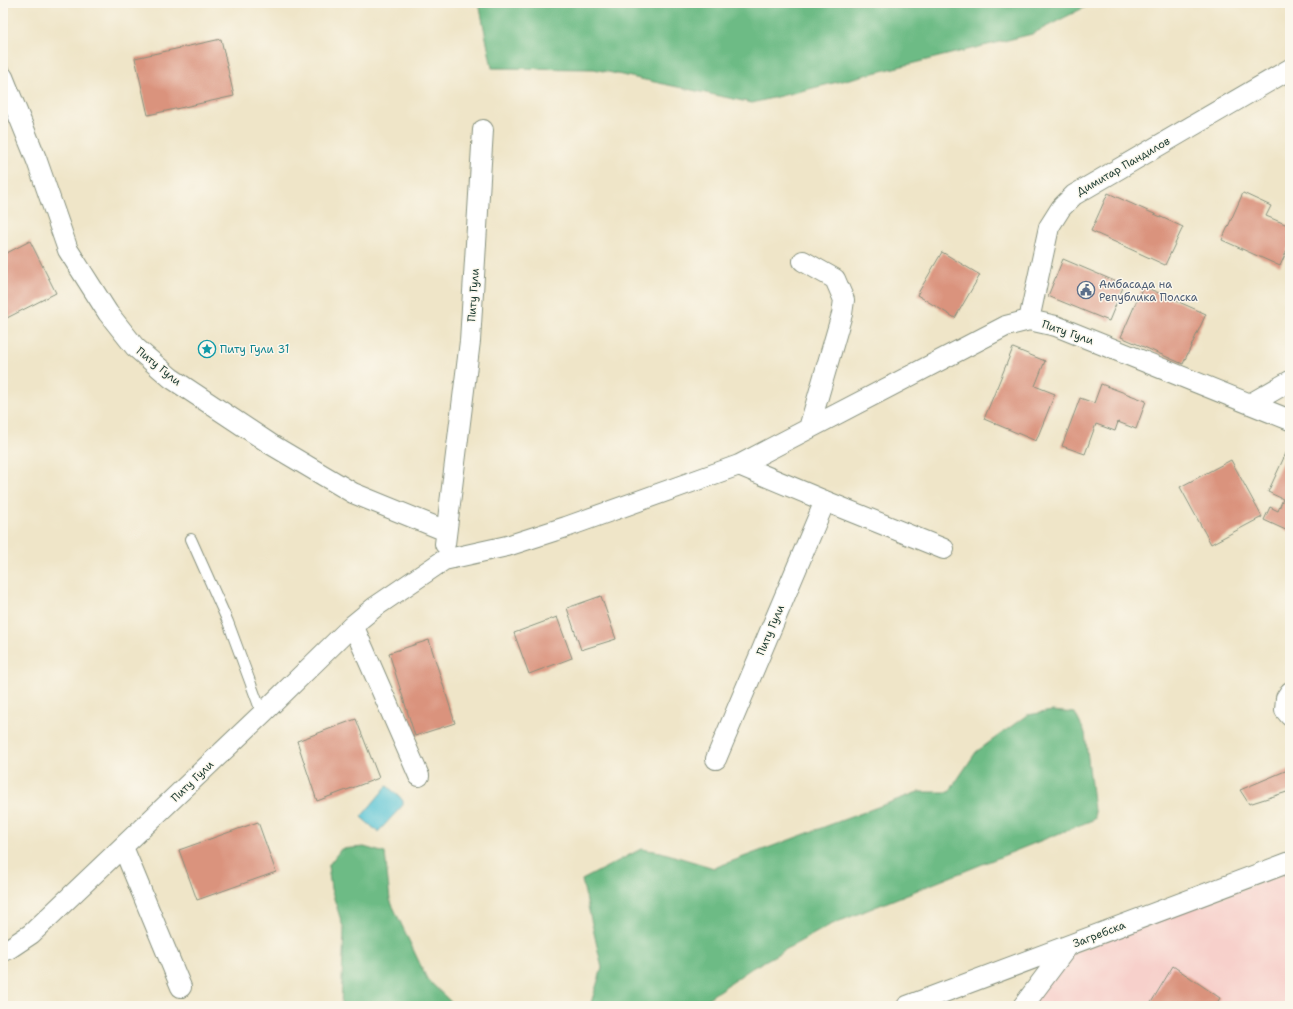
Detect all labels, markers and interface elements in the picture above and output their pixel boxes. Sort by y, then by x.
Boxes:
street label: Димитар Пандилов [1074,133,1173,199]
street label: Питу Гули [464,268,483,322]
place label: Амбасада на Република Полска [1099,277,1198,305]
public building icon: Амбасада на Република Полска [1076,280,1096,300]
street label: Питу Гули [1040,317,1096,348]
place icon: Питу Гули 31 [197,339,217,359]
place label: Питу Гули 31 [220,342,289,357]
street label: Питу Гули [133,344,184,389]
street label: Питу Гули [753,603,788,658]
street label: Питу Гули [168,757,217,805]
street label: Загребска [1071,918,1128,951]

